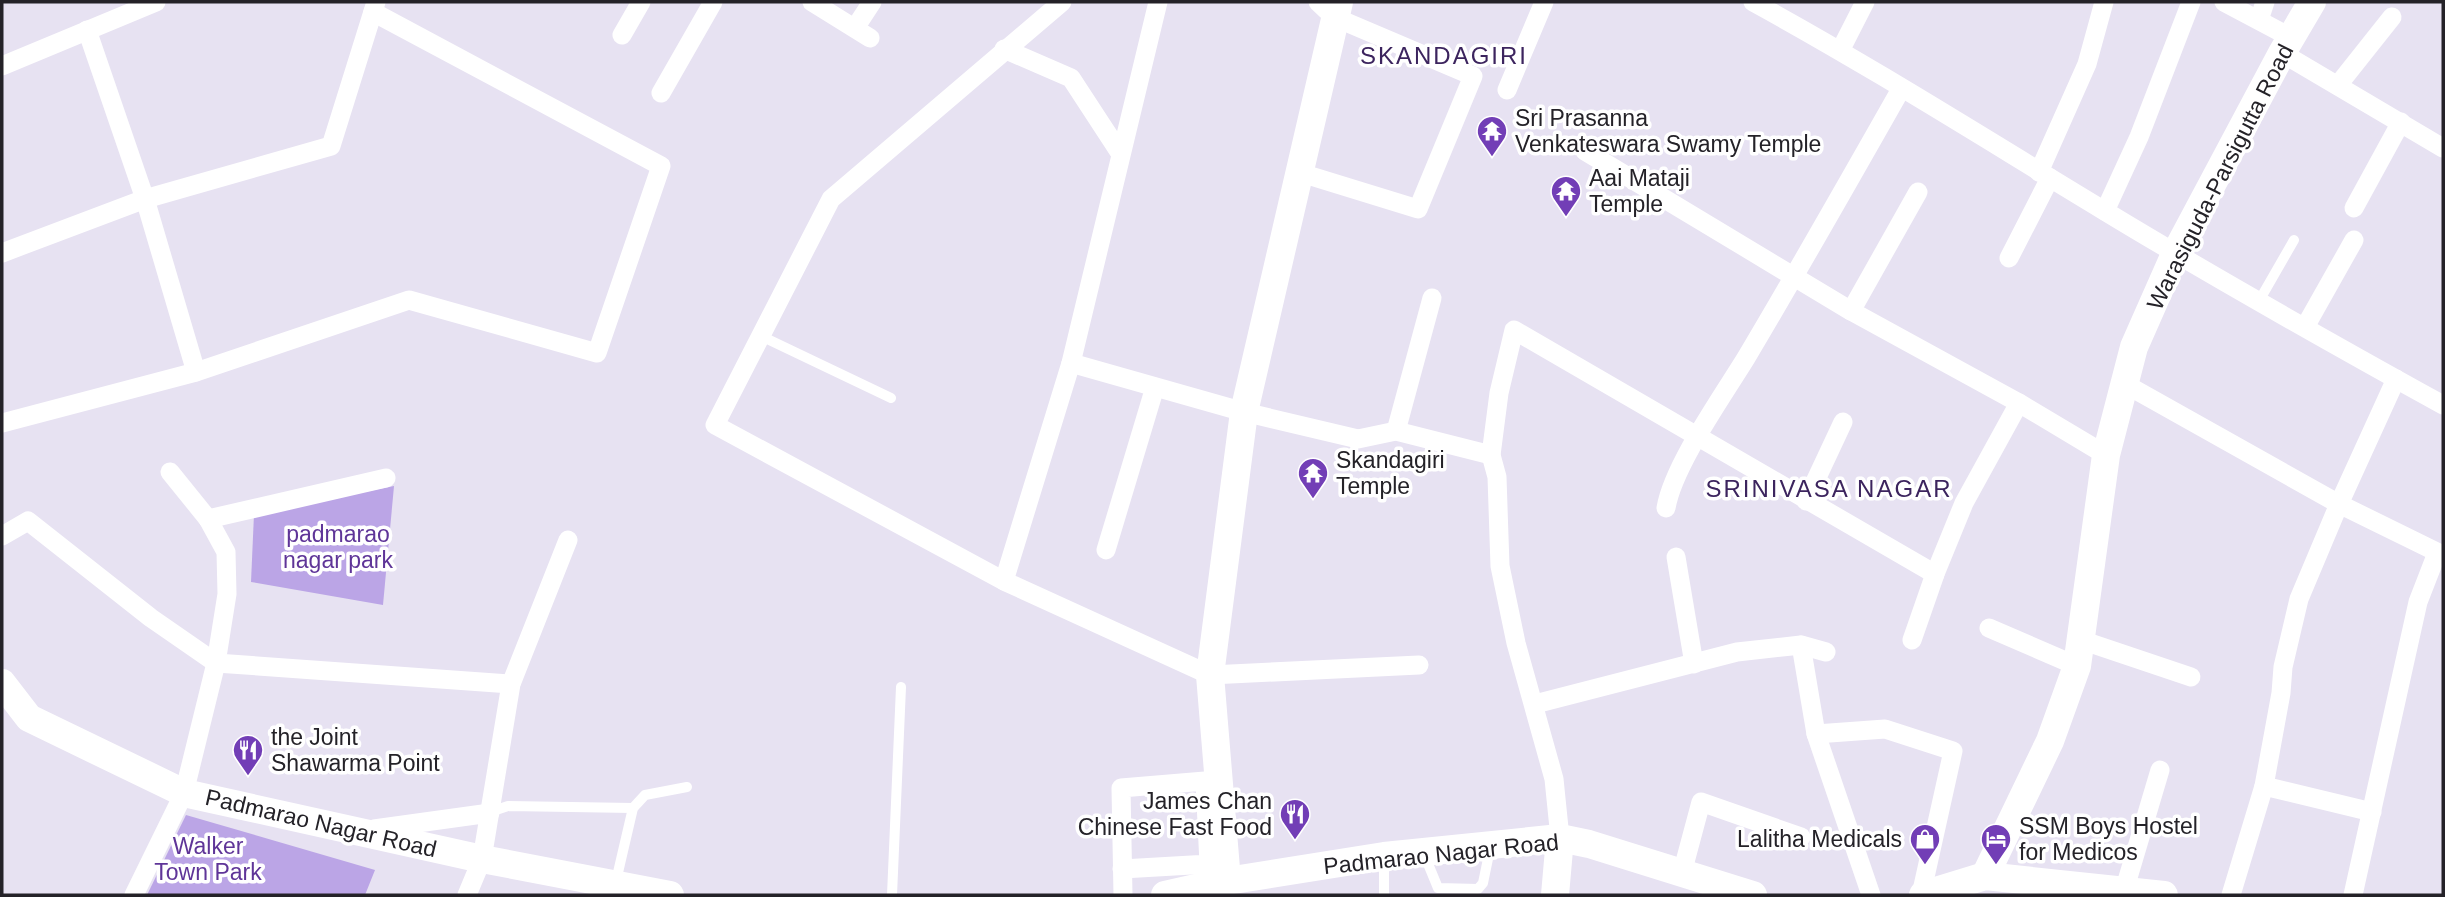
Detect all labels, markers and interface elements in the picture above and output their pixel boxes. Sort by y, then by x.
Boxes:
street label: Warasiguda-Parsigutta Road [2142,40,2298,314]
district label: SKANDAGIRI [1360,42,1528,69]
place label: Sri Prasanna Venkateswara Swamy Temple [1515,105,1821,157]
temple icon: Sri Prasanna Venkateswara Swamy Temple [1475,114,1509,158]
place label: Aai Mataji Temple [1589,165,1690,217]
temple icon: Aai Mataji Temple [1549,174,1583,218]
place label: Skandagiri Temple [1336,447,1445,499]
temple icon: Skandagiri Temple [1296,456,1330,500]
district label: SRINIVASA NAGAR [1706,475,1952,502]
park label: padmarao nagar park [283,521,393,573]
place label: the Joint Shawarma Point [271,724,440,776]
restaurant icon: the Joint Shawarma Point [231,733,265,777]
street label: Padmarao Nagar Road [203,784,439,862]
place label: James Chan Chinese Fast Food [1078,788,1272,840]
restaurant icon: James Chan Chinese Fast Food [1278,797,1312,841]
place label: SSM Boys Hostel for Medicos [2019,813,2198,865]
shop icon: Lalitha Medicals [1908,822,1942,866]
hotel icon: SSM Boys Hostel for Medicos [1979,822,2013,866]
place label: Lalitha Medicals [1737,826,1902,852]
street label: Padmarao Nagar Road [1322,829,1560,879]
park label: Walker Town Park [154,833,262,885]

